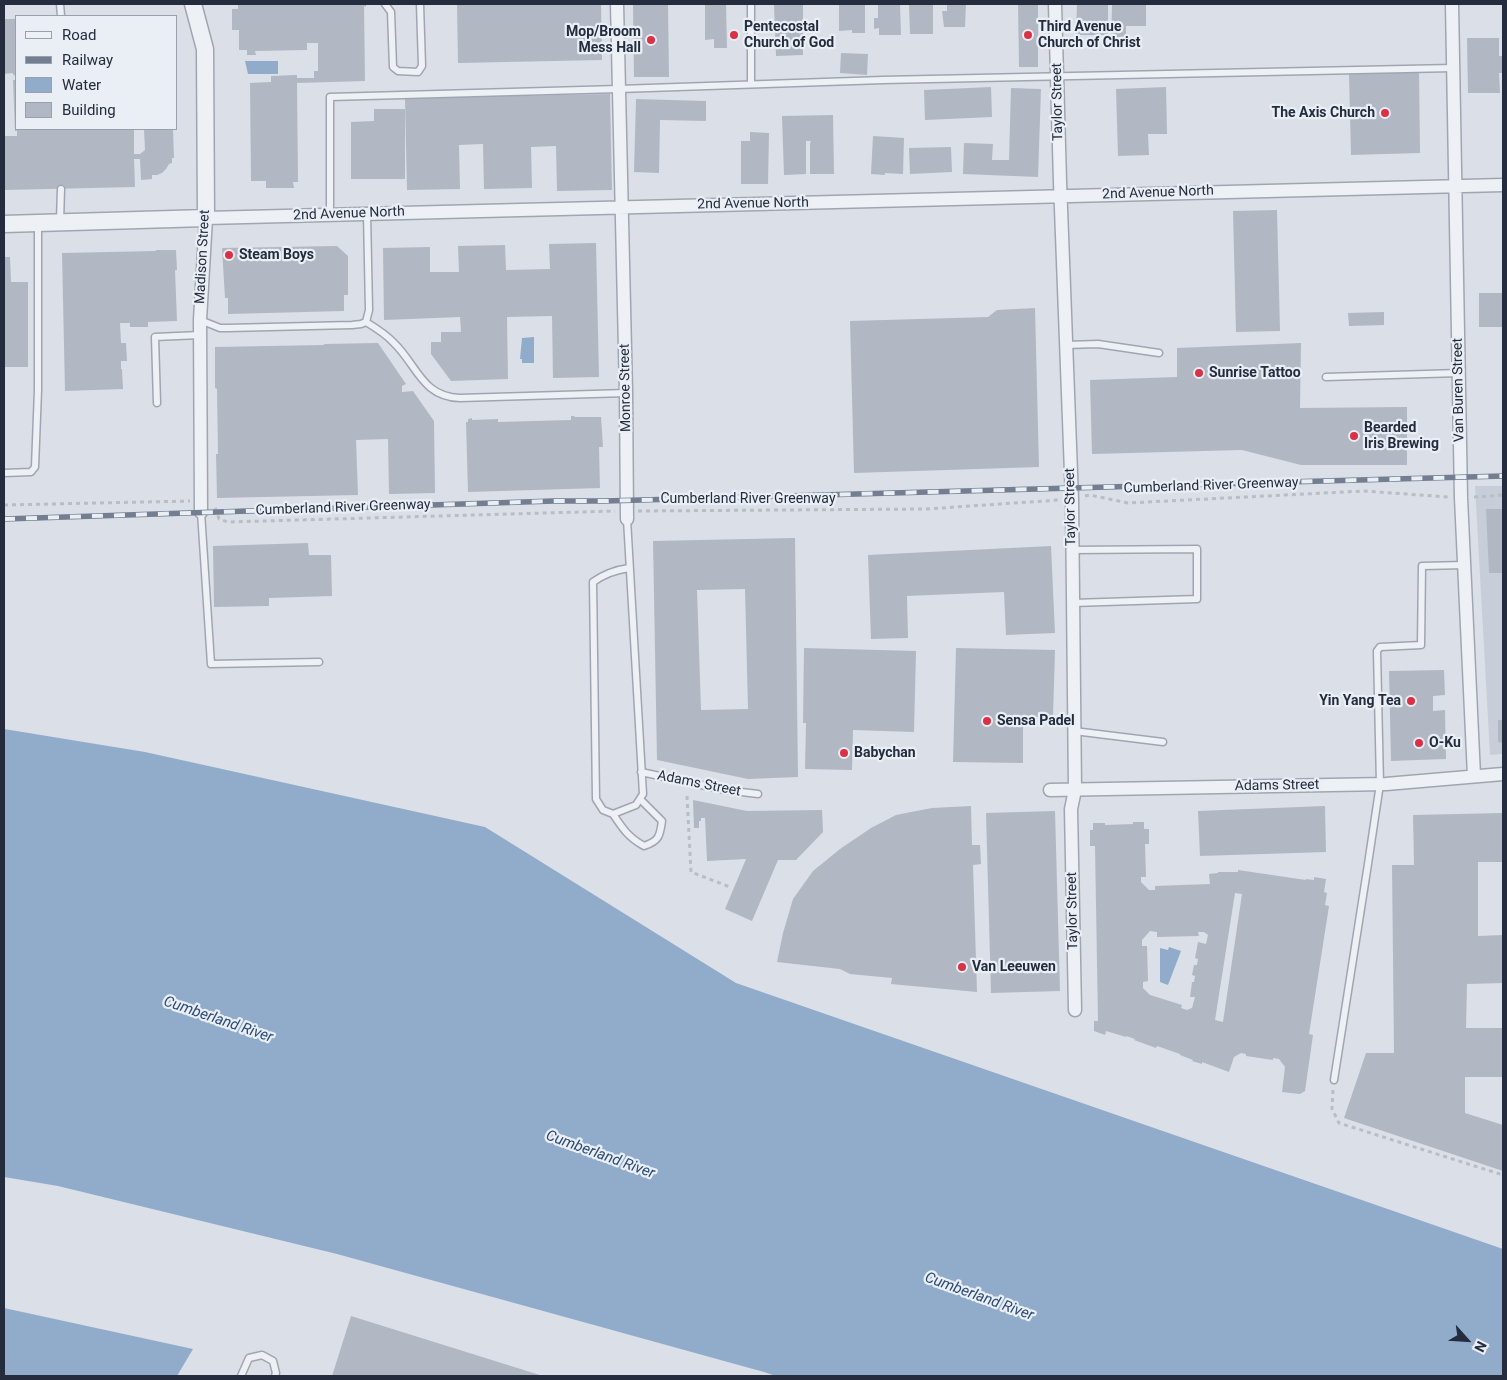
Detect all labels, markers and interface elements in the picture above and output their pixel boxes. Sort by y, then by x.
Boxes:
legend [15,15,178,130]
place label: Pentecostal Church of God [744,19,834,52]
place label: Third Avenue Church of Christ [1038,19,1141,52]
place label: Mop/Broom Mess Hall [566,24,641,56]
text: Road [62,26,96,44]
marker: Pentecostal Church of God [728,29,740,41]
marker: Third Avenue Church of Christ [1022,29,1034,41]
marker: Mop/Broom Mess Hall [645,34,657,46]
text: Railway [62,51,113,69]
street label: Taylor Street [1049,63,1067,141]
text: Water [62,76,101,94]
text: Building [62,101,116,119]
place label: The Axis Church [1272,105,1375,121]
marker: The Axis Church [1379,107,1391,119]
street label: 2nd Avenue North [1102,183,1214,203]
street label: 2nd Avenue North [697,195,809,213]
street label: 2nd Avenue North [293,204,405,224]
street label: Madison Street [192,209,214,305]
place label: Steam Boys [239,247,314,263]
marker: Steam Boys [223,249,235,261]
street label: Van Buren Street [1450,338,1468,442]
street label: Monroe Street [617,344,635,432]
place label: Sunrise Tattoo [1209,365,1301,381]
marker: Sunrise Tattoo [1193,367,1205,379]
place label: Bearded Iris Brewing [1364,420,1439,452]
marker: Bearded Iris Brewing [1348,430,1360,442]
street label: Taylor Street [1062,468,1080,546]
street label: Cumberland River Greenway [1123,475,1299,497]
street label: Cumberland River Greenway [660,491,836,507]
street label: Cumberland River Greenway [255,497,431,519]
place label: Yin Yang Tea [1319,693,1401,709]
marker: Yin Yang Tea [1405,695,1417,707]
place label: Sensa Padel [997,713,1075,729]
marker: Sensa Padel [981,715,993,727]
place label: O-Ku [1429,735,1461,751]
marker: O-Ku [1413,737,1425,749]
place label: Babychan [854,745,916,761]
marker: Babychan [838,747,850,759]
street label: Adams Street [656,768,742,800]
street label: Adams Street [1235,777,1319,795]
street label: Taylor Street [1064,872,1082,950]
place label: Van Leeuwen [972,959,1056,975]
marker: Van Leeuwen [956,961,968,973]
water label: Cumberland River [161,993,275,1047]
water label: Cumberland River [543,1127,657,1183]
water label: Cumberland River [922,1269,1036,1325]
north arrow [1442,1315,1492,1365]
text: N [1471,1339,1490,1355]

